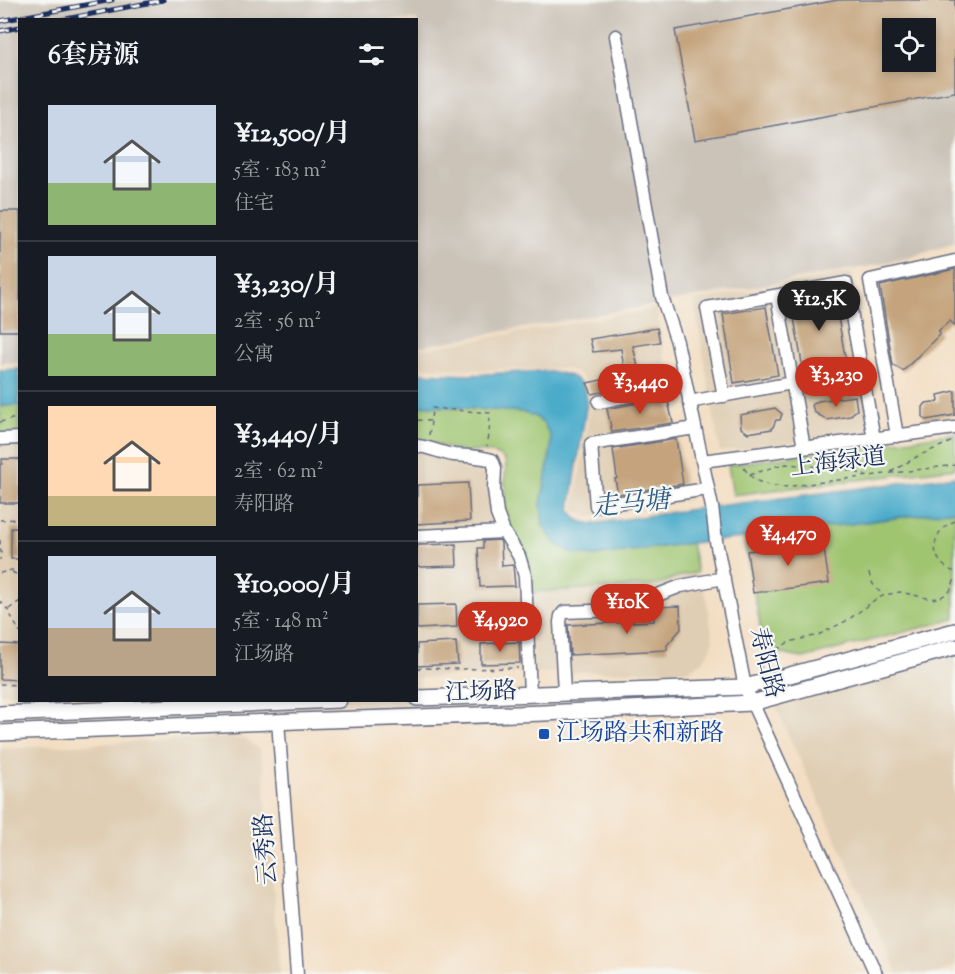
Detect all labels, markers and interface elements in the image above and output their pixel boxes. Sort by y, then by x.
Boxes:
map controls [882,18,936,72]
button: locate [882,18,936,72]
text: 6套房源 [48,38,139,75]
icon: filters [355,38,388,71]
text: ¥12,500/月 [234,116,351,153]
icon: home [96,129,168,201]
text: 5室 · 183 m² [234,157,327,186]
text: 住宅 [234,190,274,219]
text: ¥3,230/月 [234,267,339,304]
icon: home [96,280,168,352]
pin: ¥12.5K [770,281,868,332]
text: ¥12.5K [791,286,847,315]
text: 2室 · 56 m² [234,308,321,337]
text: 公寓 [234,341,274,370]
pin: ¥3,230 [787,357,885,408]
text: ¥3,230 [809,362,863,391]
pin: ¥3,440 [591,364,689,415]
text: ¥3,440 [612,369,668,398]
text: ¥3,440/月 [234,417,343,454]
icon: home [96,430,168,502]
street label: 上海绿道 [788,440,888,486]
text: 2室 · 62 m² [234,458,324,487]
water label: 走马塘 [590,482,676,527]
text: 寿阳路 [234,491,294,520]
pin: ¥4,470 [739,516,837,567]
text: ¥4,470 [759,521,817,550]
text: ¥10,000/月 [234,567,355,604]
icon: home [96,580,168,652]
pin: ¥10K [591,584,663,635]
text: ¥10K [605,589,649,618]
pin: ¥4,920 [451,602,549,653]
text: ¥4,920 [472,607,528,636]
text: 5室 · 148 m² [234,608,329,637]
street label: 寿阳路 [739,624,791,702]
text: 江场路 [234,641,294,670]
street label: 江场路 [444,675,518,711]
place label: 江场路共和新路 [556,717,724,751]
marker: 江场路共和新路 [537,727,551,741]
street label: 云秀路 [248,812,286,886]

